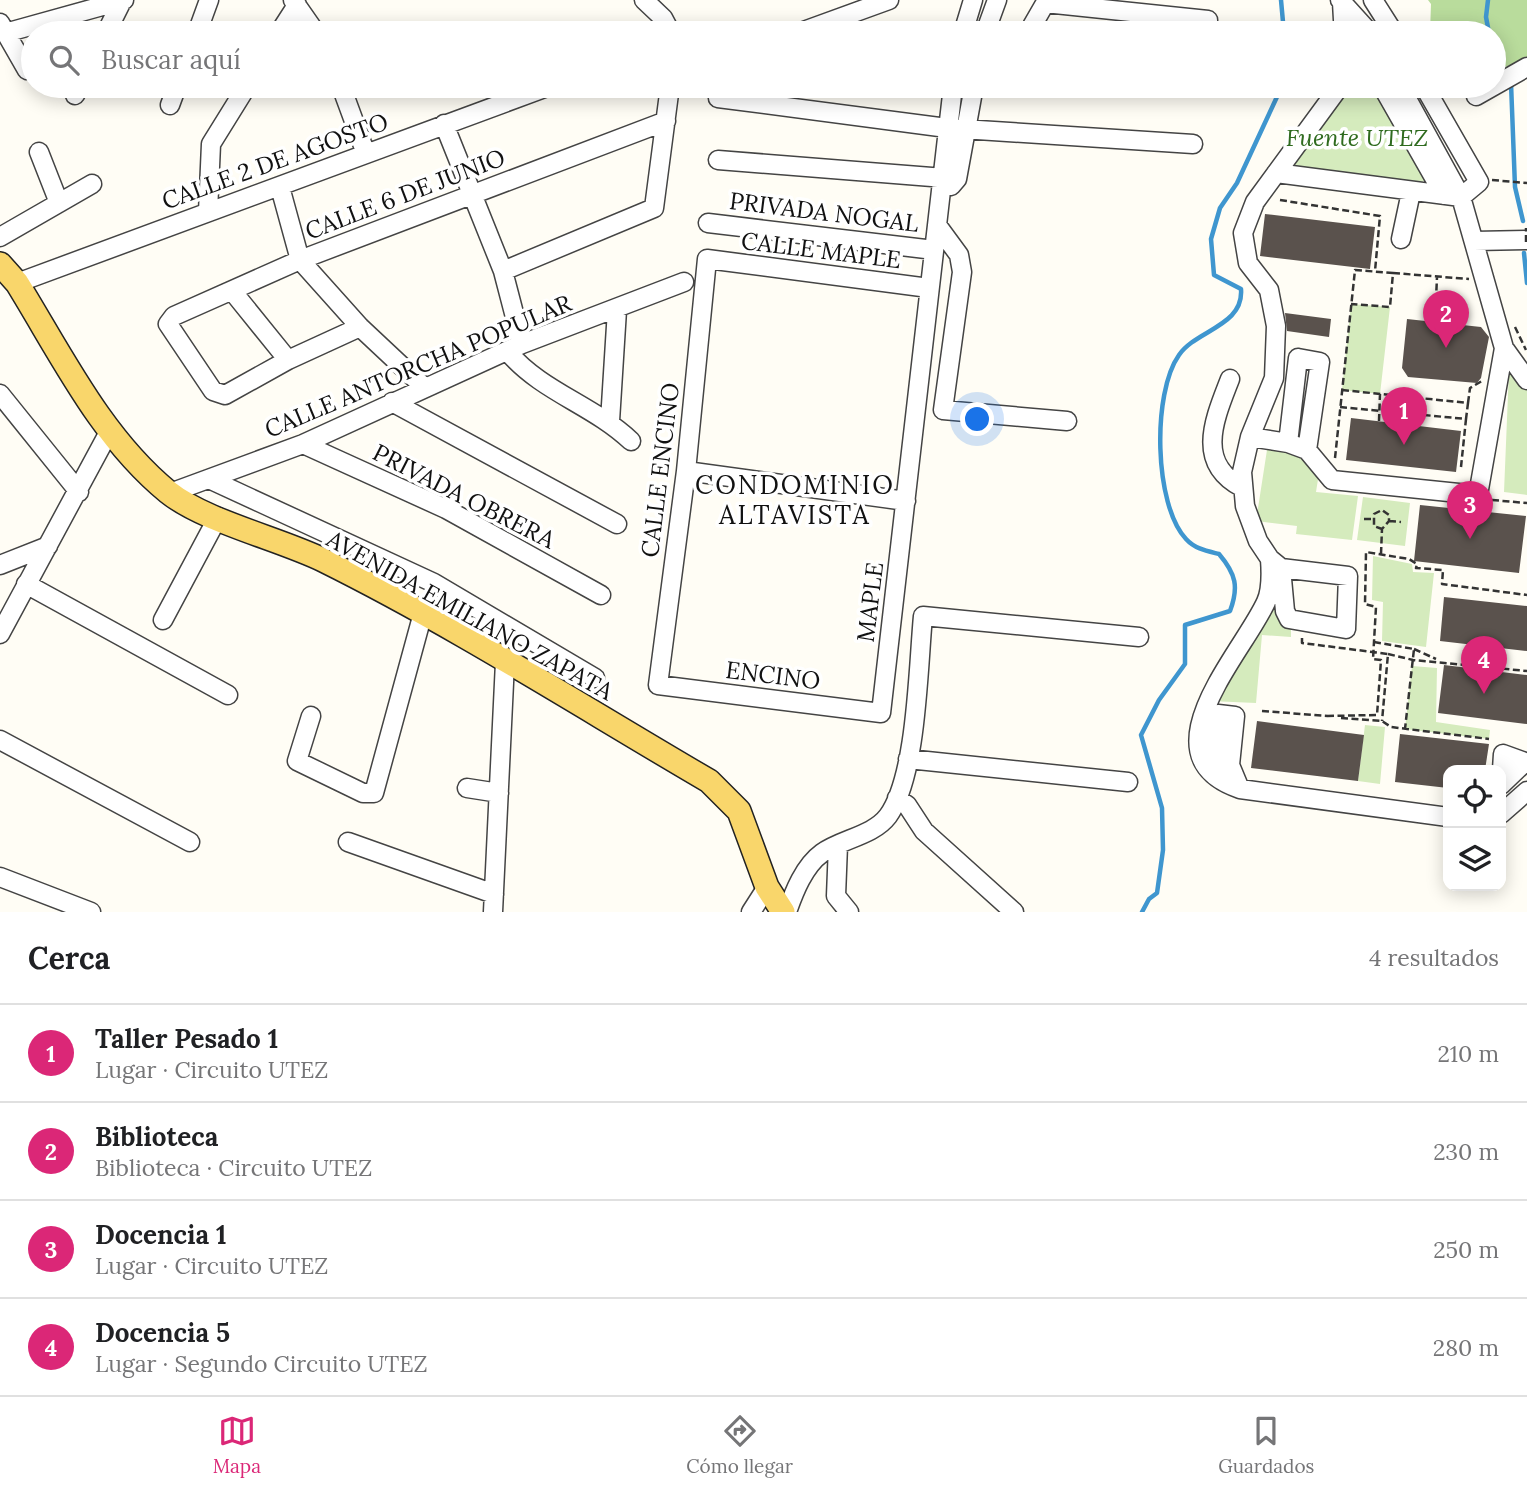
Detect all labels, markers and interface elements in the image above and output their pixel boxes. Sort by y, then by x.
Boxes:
search box [21,21,1506,98]
icon: search [45,41,83,79]
text: Buscar aquí [101,43,241,76]
street label: CALLE 2 DE AGOSTO [158,106,392,216]
park label: Fuente UTEZ [1286,122,1428,153]
street label: CALLE 6 DE JUNIO [301,142,509,246]
street label: PRIVADA NOGAL [728,185,920,239]
street label: CALLE MAPLE [739,225,903,275]
street label: CALLE ANTORCHA POPULAR [260,287,577,445]
pin: 2 [1423,290,1469,348]
street label: CALLE ENCINO [634,381,686,559]
pin: 1 [1381,387,1427,445]
your location [960,402,994,436]
street label: PRIVADA OBRERA [367,437,561,556]
district label: CONDOMINIO ALTAVISTA [695,468,895,531]
pin: 3 [1447,481,1493,539]
street label: AVENIDA EMILIANO ZAPATA [320,523,620,707]
street label: MAPLE [850,560,890,644]
pin: 4 [1461,636,1507,694]
street label: ENCINO [724,654,822,696]
map controls [1443,765,1506,891]
button: locate [1443,765,1506,828]
button: layers [1443,828,1506,891]
text: Cerca [28,939,110,977]
text: 4 resultados [1369,943,1499,972]
text: Taller Pesado 1 [95,1022,278,1055]
text: 1 [46,1039,56,1068]
text: 210 m [1437,1039,1499,1068]
text: Lugar · Circuito UTEZ [95,1055,328,1084]
text: Biblioteca [95,1120,218,1153]
text: 2 [45,1137,57,1166]
text: 230 m [1433,1137,1499,1166]
text: Biblioteca · Circuito UTEZ [95,1153,372,1182]
text: Docencia 1 [95,1218,226,1251]
text: 3 [45,1235,57,1264]
text: 250 m [1433,1235,1499,1264]
text: Lugar · Circuito UTEZ [95,1251,328,1280]
text: Docencia 5 [95,1316,230,1349]
text: 4 [45,1333,57,1362]
text: 280 m [1433,1333,1499,1362]
text: Lugar · Segundo Circuito UTEZ [95,1349,428,1378]
tab: Mapa [213,1412,261,1478]
tab: Cómo llegar [686,1412,793,1478]
tab: Guardados [1218,1412,1314,1478]

